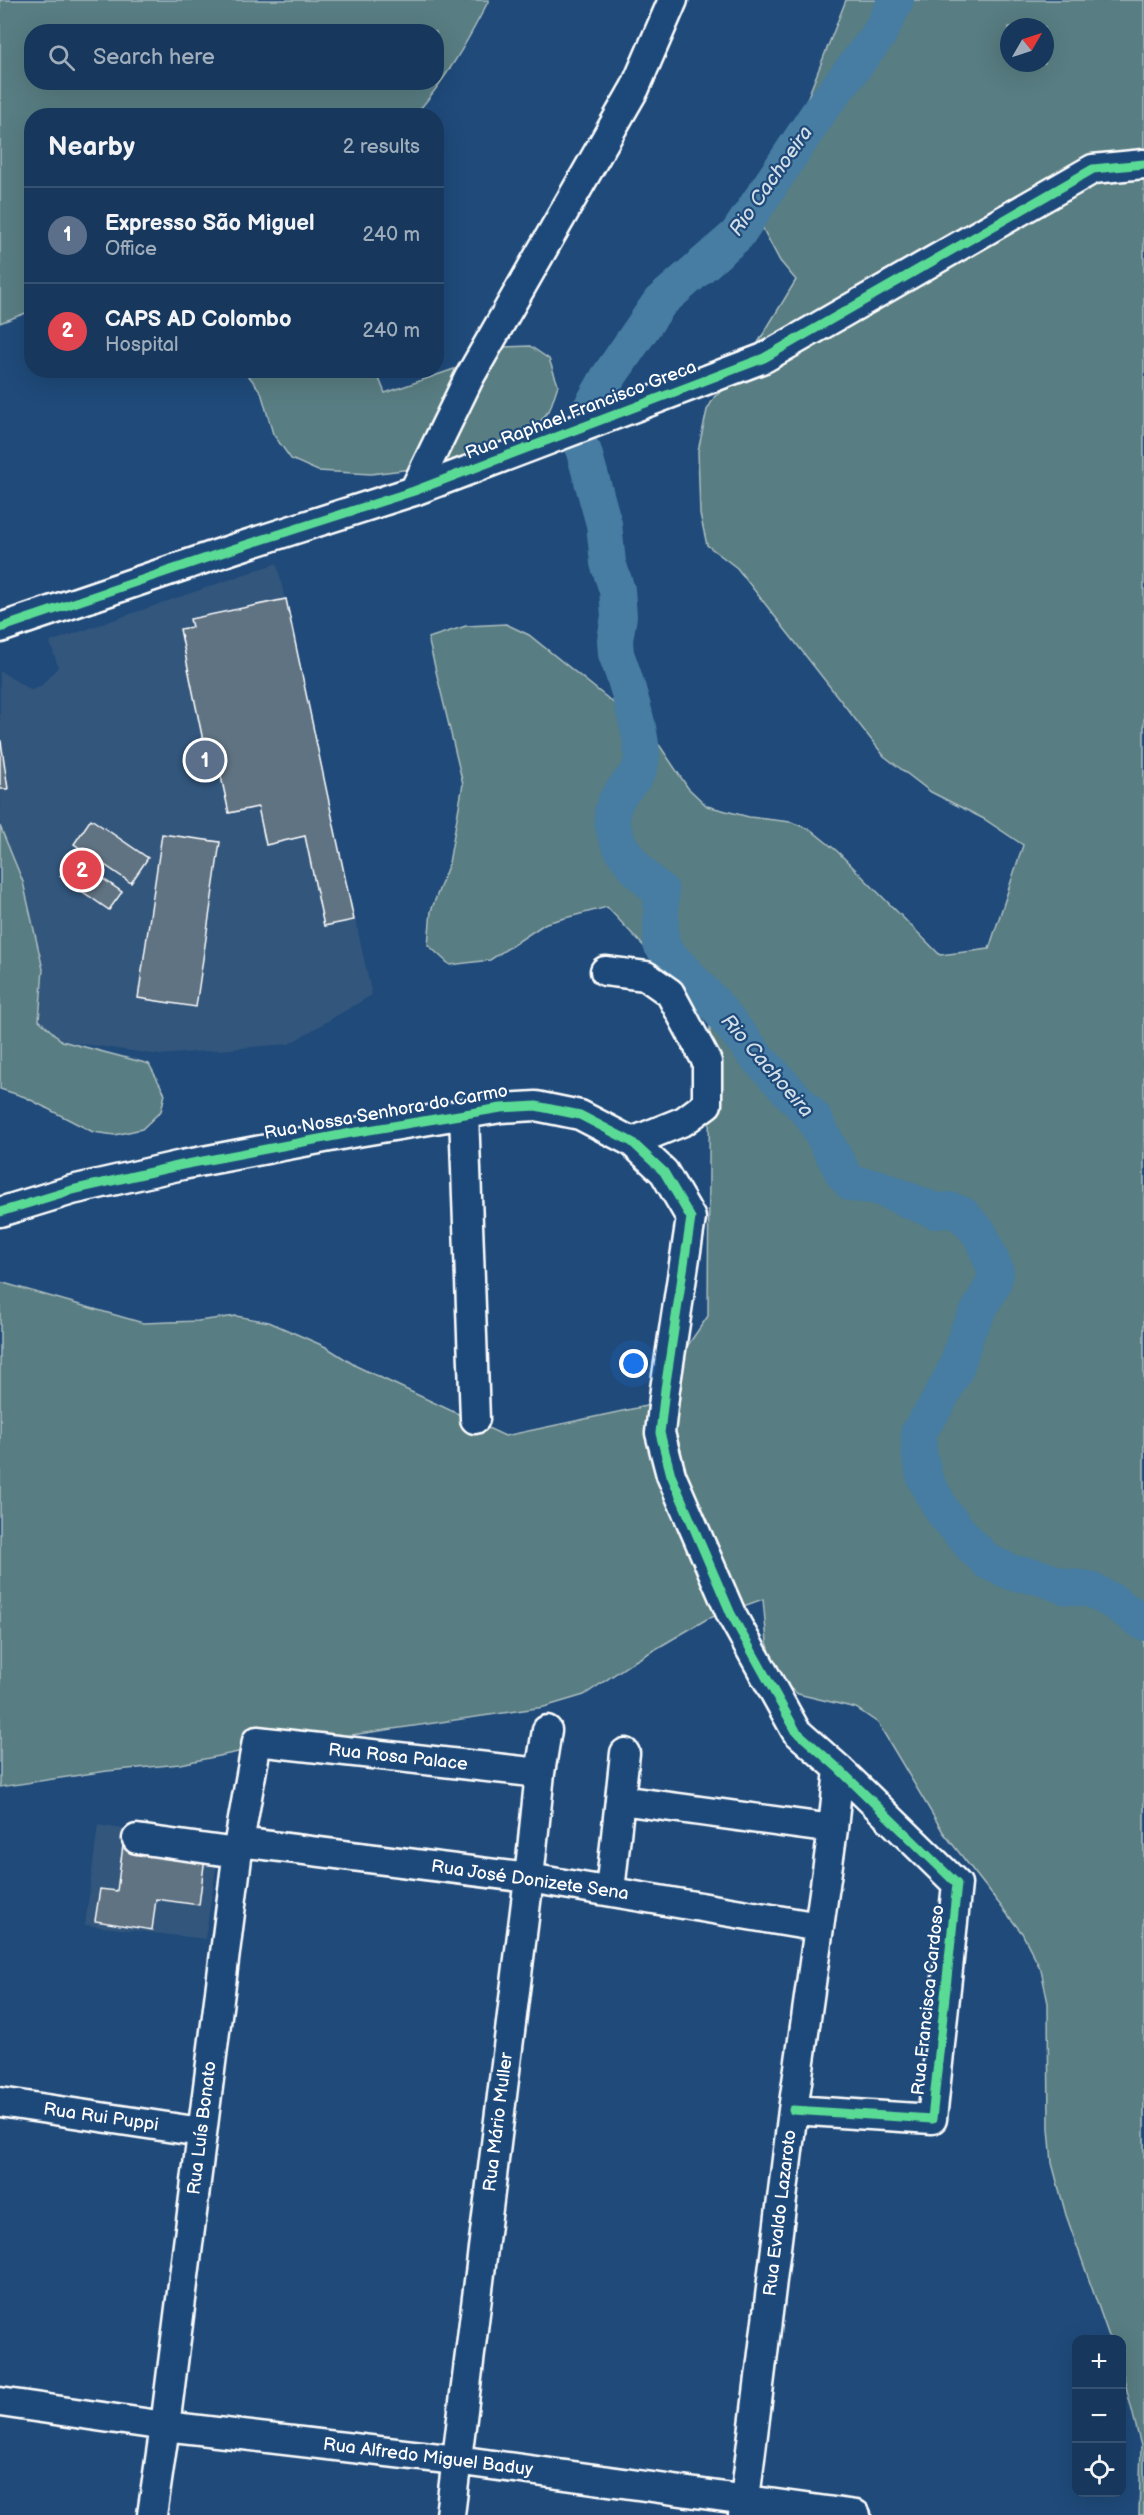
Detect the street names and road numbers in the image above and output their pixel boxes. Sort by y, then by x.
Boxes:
street label: Rua Raphael Francisco Greca [463,356,699,464]
street label: Rua Nossa Senhora do Carmo [262,1080,510,1144]
street label: Rua Rosa Palace [327,1739,469,1775]
street label: Rua José Donizete Sena [430,1856,630,1904]
street label: Rua Francisca Cardoso [908,1904,948,2096]
street label: Rua Mário Muller [479,2051,517,2193]
street label: Rua Luís Bonato [183,2060,221,2196]
street label: Rua Rui Puppi [42,2099,160,2135]
street label: Rua Evaldo Lazaroto [759,2129,801,2297]
street label: Rua Alfredo Miguel Baduy [322,2434,535,2480]

